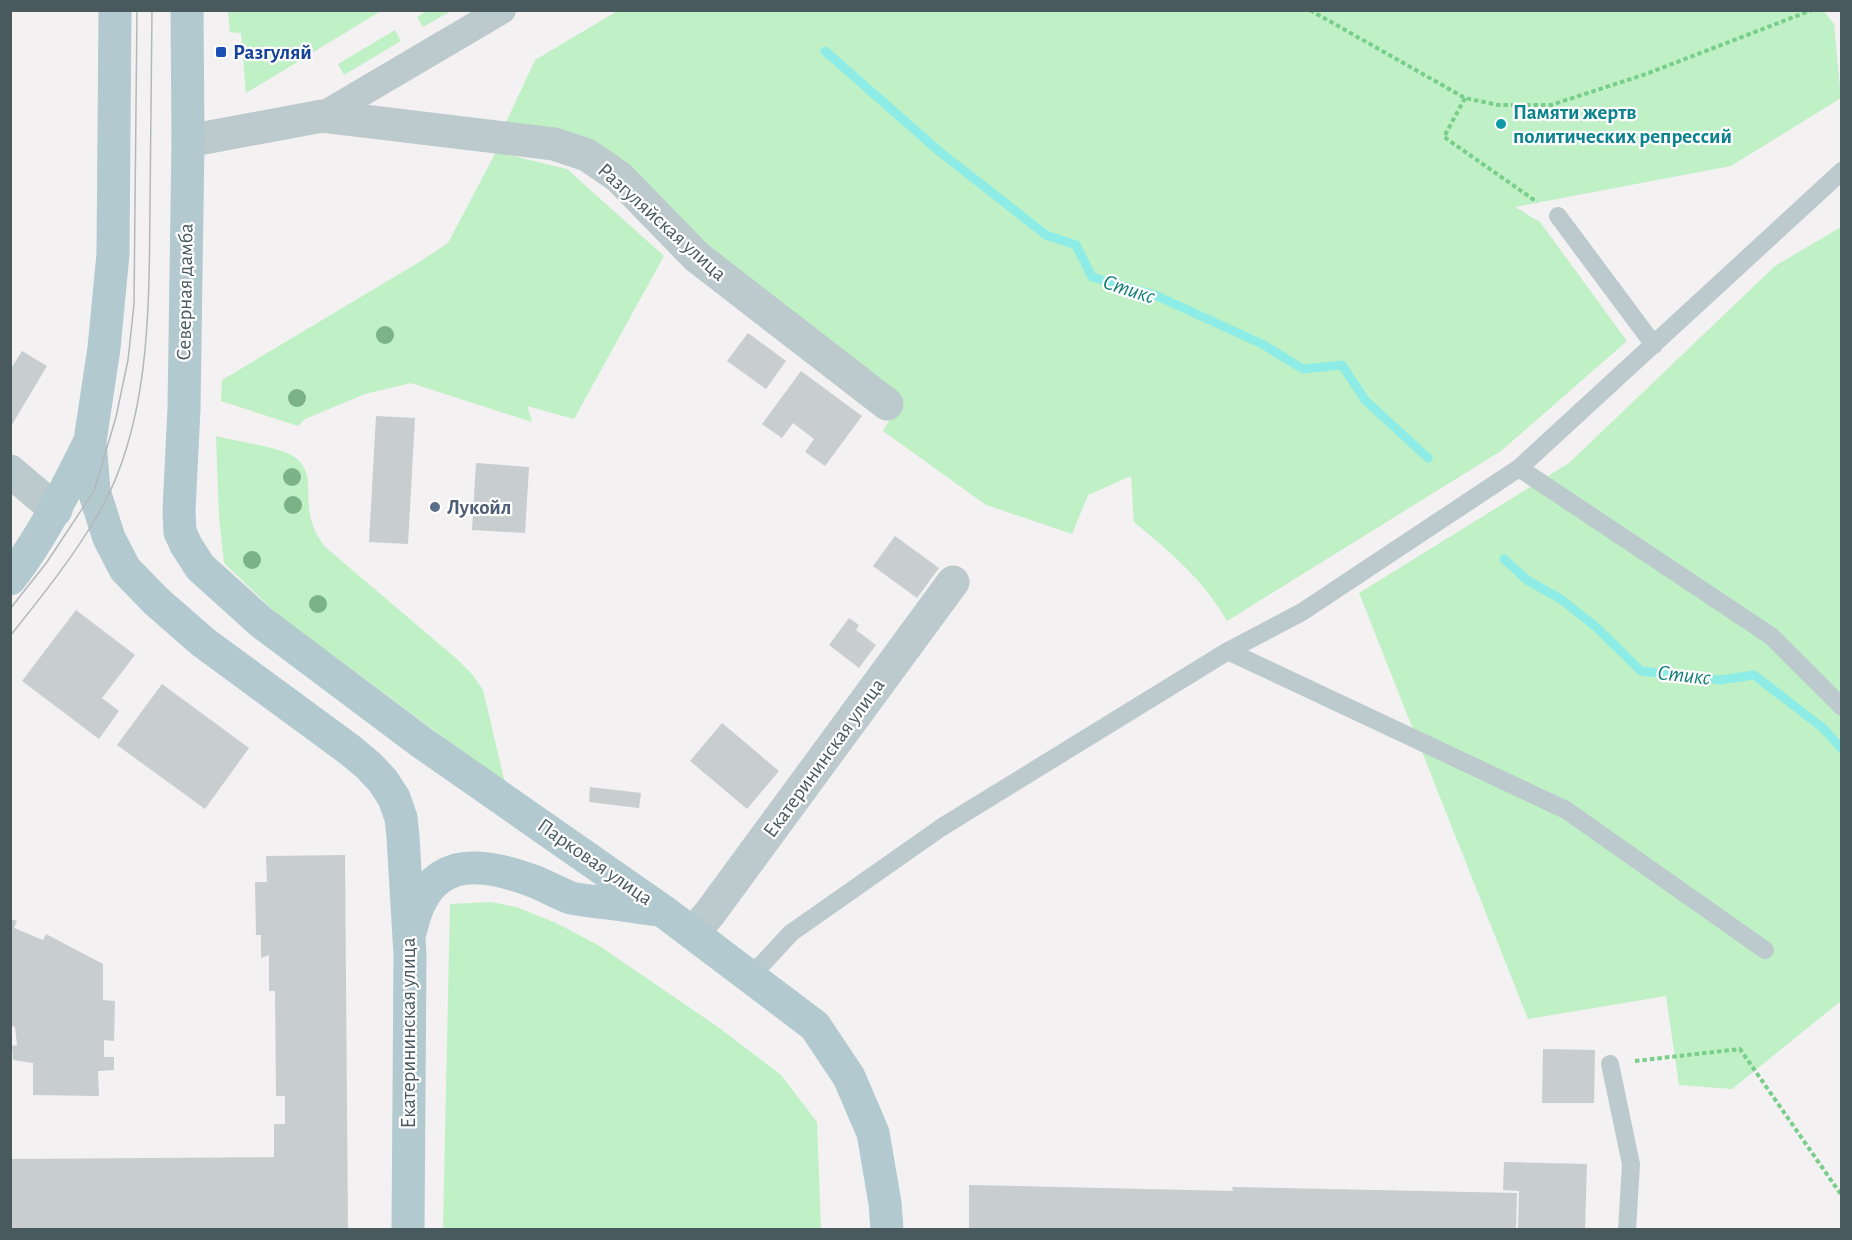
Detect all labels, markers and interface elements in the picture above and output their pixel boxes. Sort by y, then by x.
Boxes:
place label: Разгуляй [233,42,312,63]
marker: Разгуляй [214,45,228,59]
place label: Памяти жертв политических репрессий [1513,102,1732,147]
marker: Памяти жертв политических репрессий [1494,117,1508,131]
street label: Разгуляйская улица [594,159,731,285]
street label: Северная дамба [173,223,197,361]
water label: Стикс [1100,270,1158,308]
place label: Лукойл [447,497,511,518]
marker: Лукойл [428,500,442,514]
water label: Стикс [1656,661,1712,689]
street label: Екатерининская улица [759,674,889,841]
street label: Парковая улица [534,815,657,910]
street label: Екатерининская улица [398,937,419,1129]

